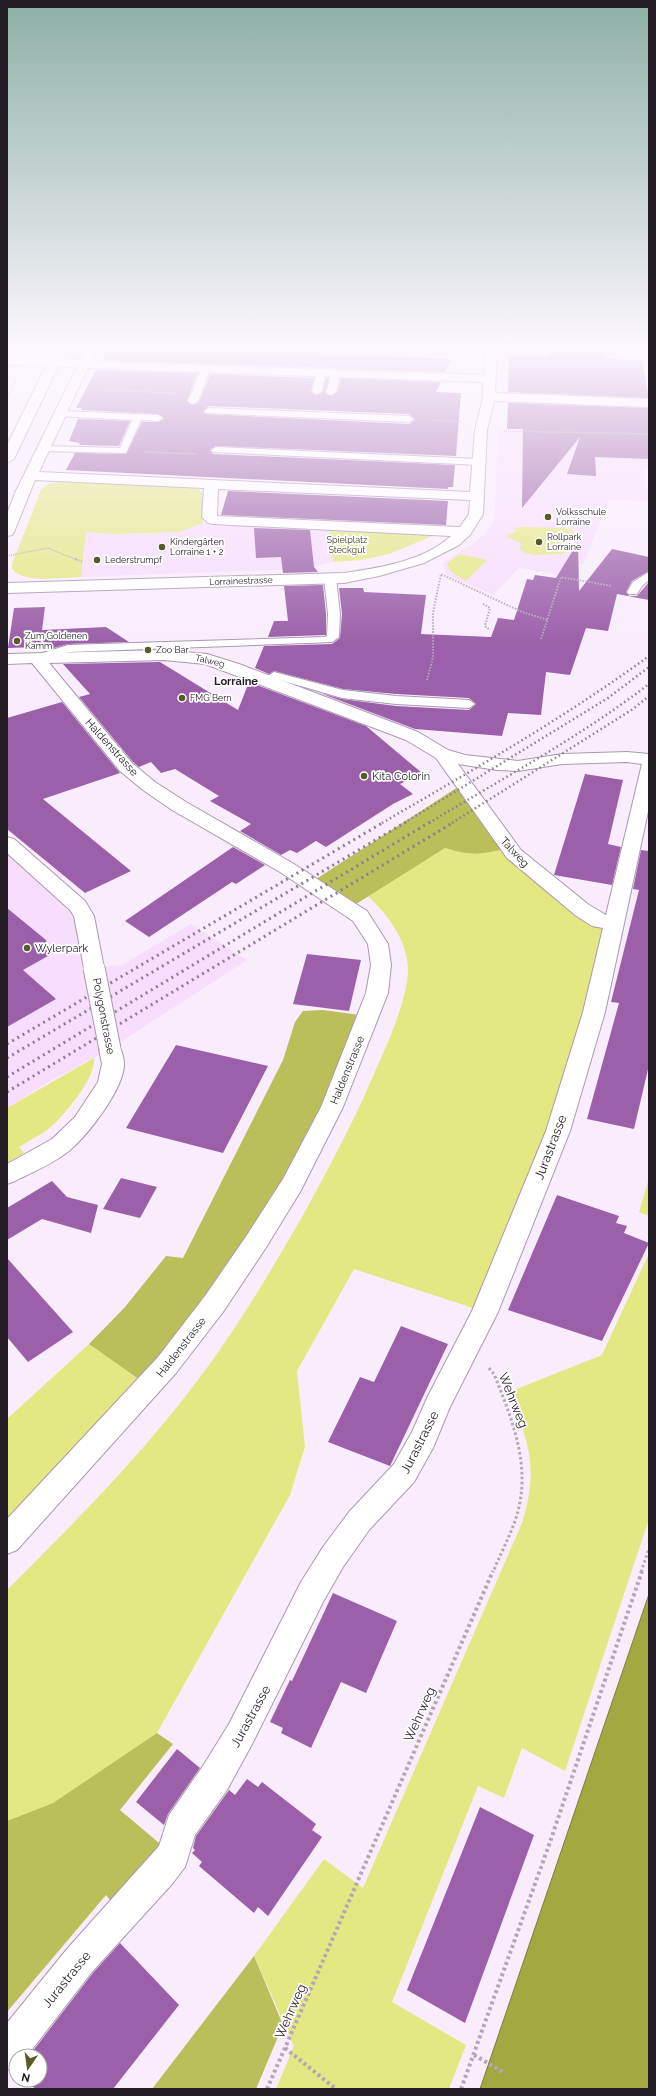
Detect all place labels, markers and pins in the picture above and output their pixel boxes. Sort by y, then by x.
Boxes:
place label: Volksschule Lorraine [556,507,607,527]
marker: Volksschule Lorraine [543,512,553,522]
place label: Rollpark Lorraine [547,532,582,552]
place label: Kindergärten Lorraine 1 + 2 [170,537,224,557]
marker: Rollpark Lorraine [534,537,544,547]
marker: Kindergärten Lorraine 1 + 2 [157,542,167,552]
marker: Lederstrumpf [92,555,102,565]
place label: Lederstrumpf [105,555,163,565]
place label: Zum Goldenen Kamm [25,631,87,651]
marker: Zum Goldenen Kamm [12,636,22,646]
marker: Zoo Bar [143,645,153,655]
place label: Zoo Bar [156,645,189,655]
marker: FMG Bern [177,693,187,703]
place label: FMG Bern [190,693,232,703]
place label: Kita Colorin [372,770,430,783]
marker: Kita Colorin [359,771,369,781]
place label: Wylerpark [35,942,88,955]
marker: Wylerpark [22,943,32,953]

